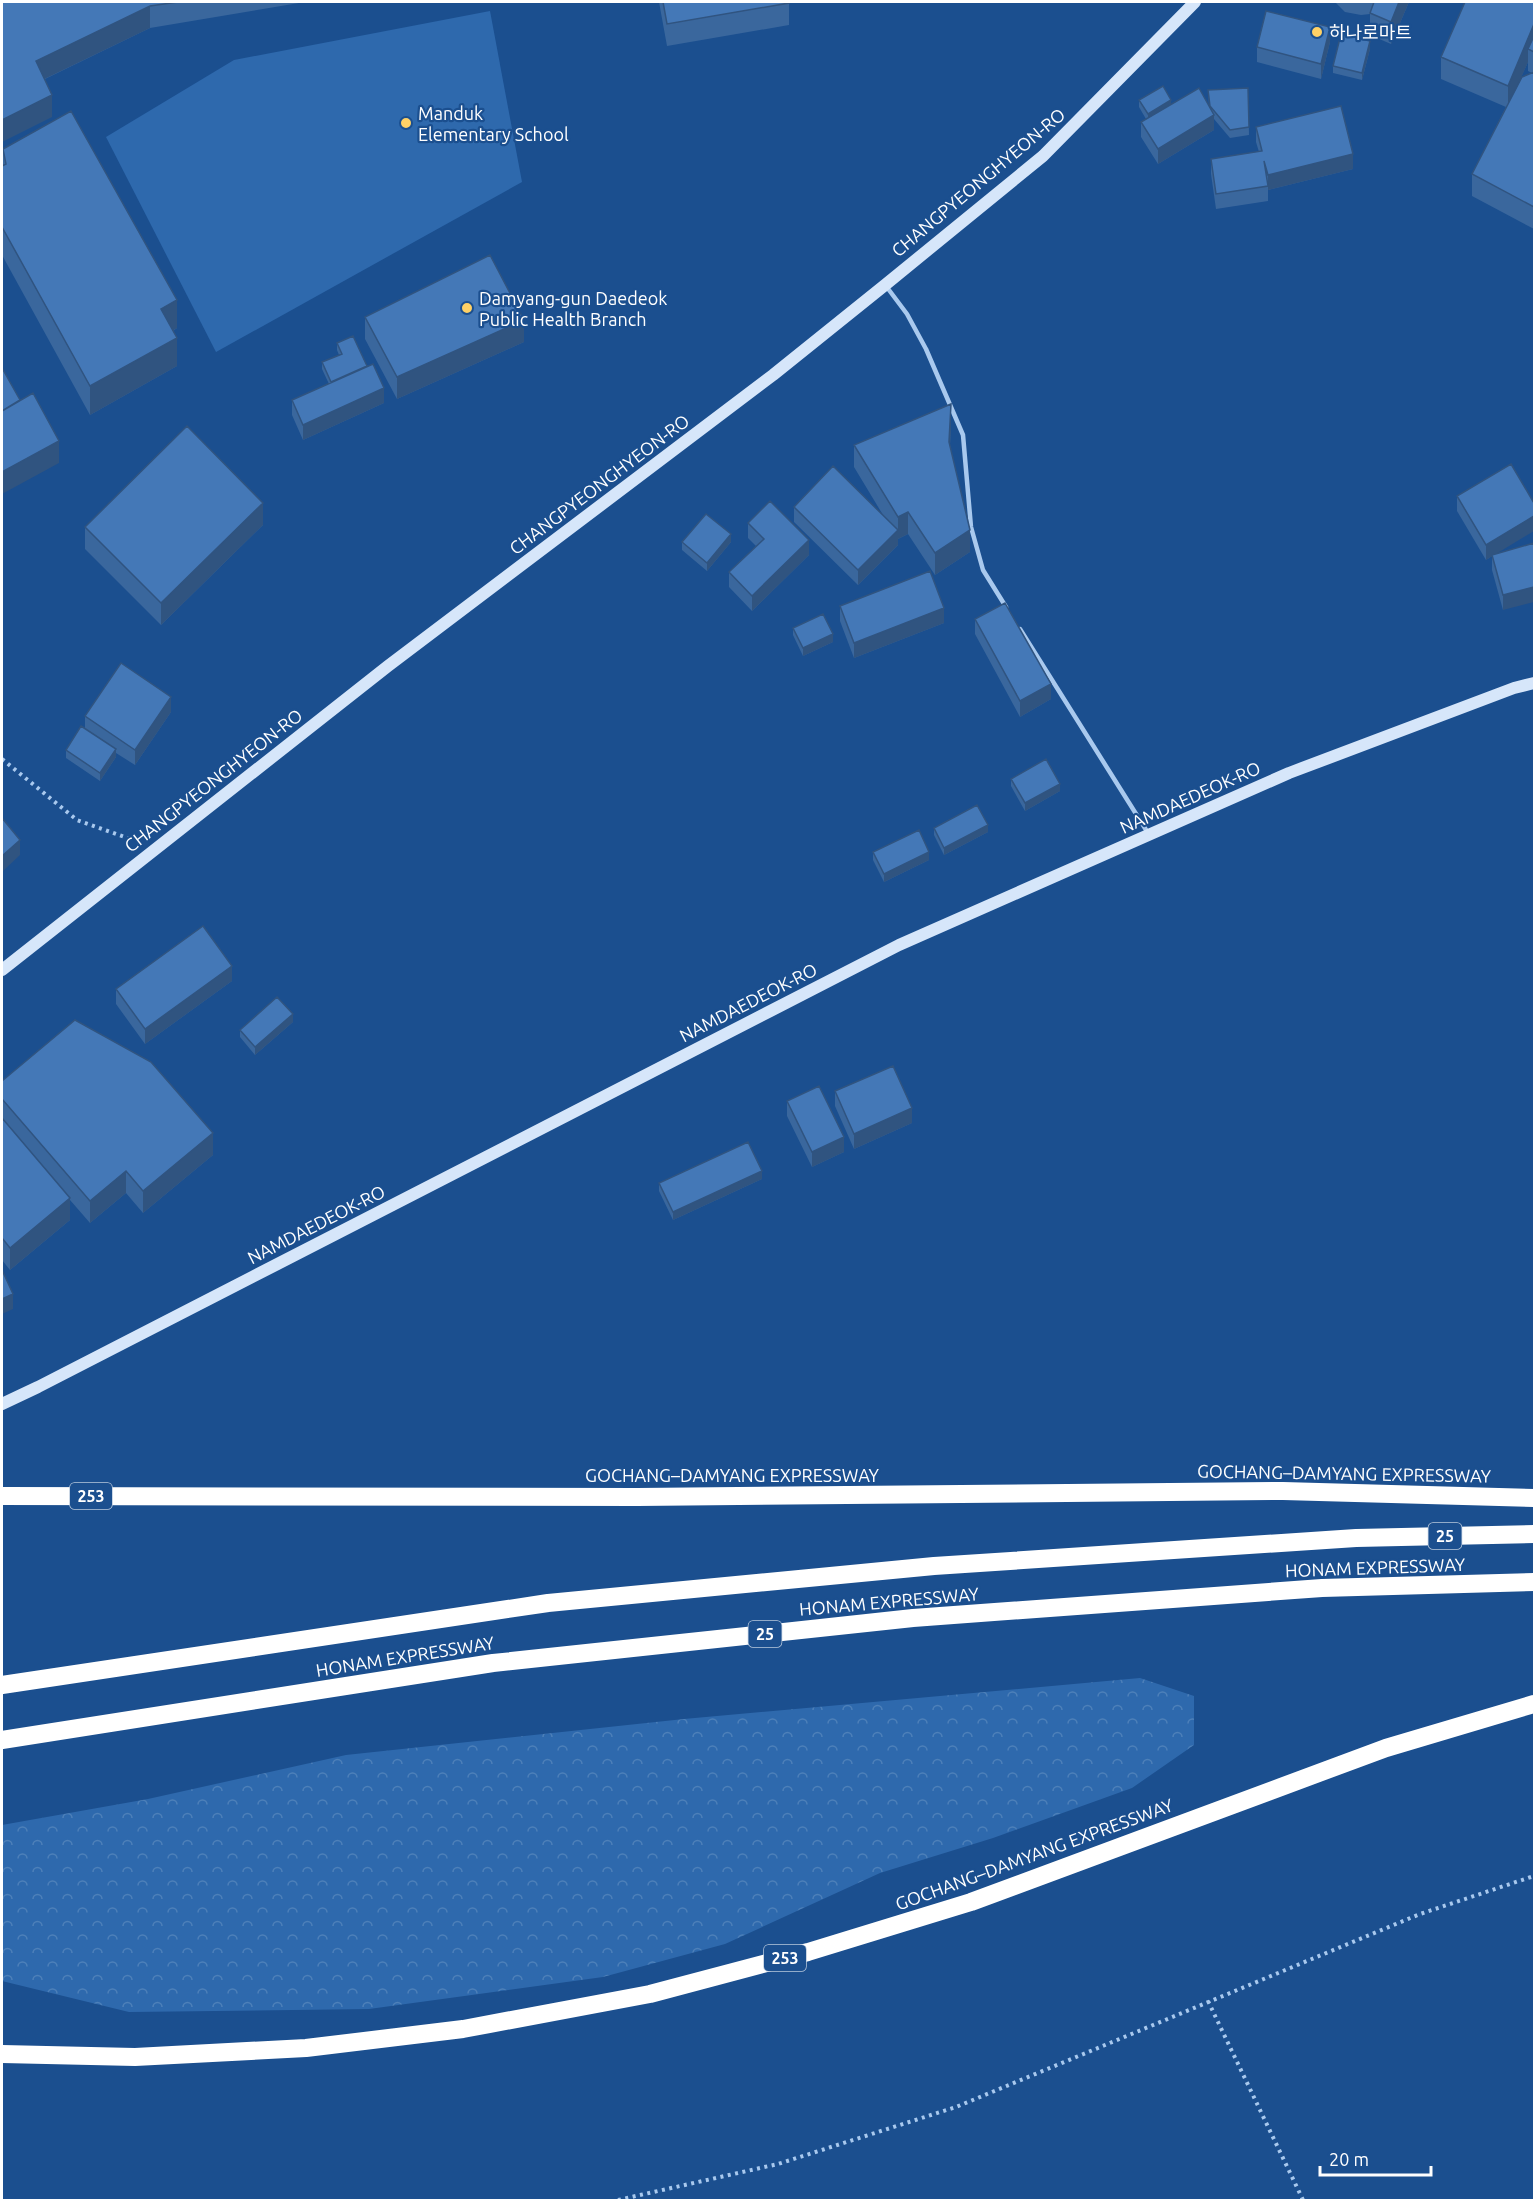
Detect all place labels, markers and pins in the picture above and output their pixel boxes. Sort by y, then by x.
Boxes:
place label: 하나로마트 [1329,22,1412,42]
marker: 하나로마트 [1310,25,1324,39]
place label: Manduk Elementary School [418,103,569,144]
marker: Manduk Elementary School [399,116,413,130]
place label: Damyang-gun Daedeok Public Health Branch [479,288,667,329]
marker: Damyang-gun Daedeok Public Health Branch [460,301,474,315]

